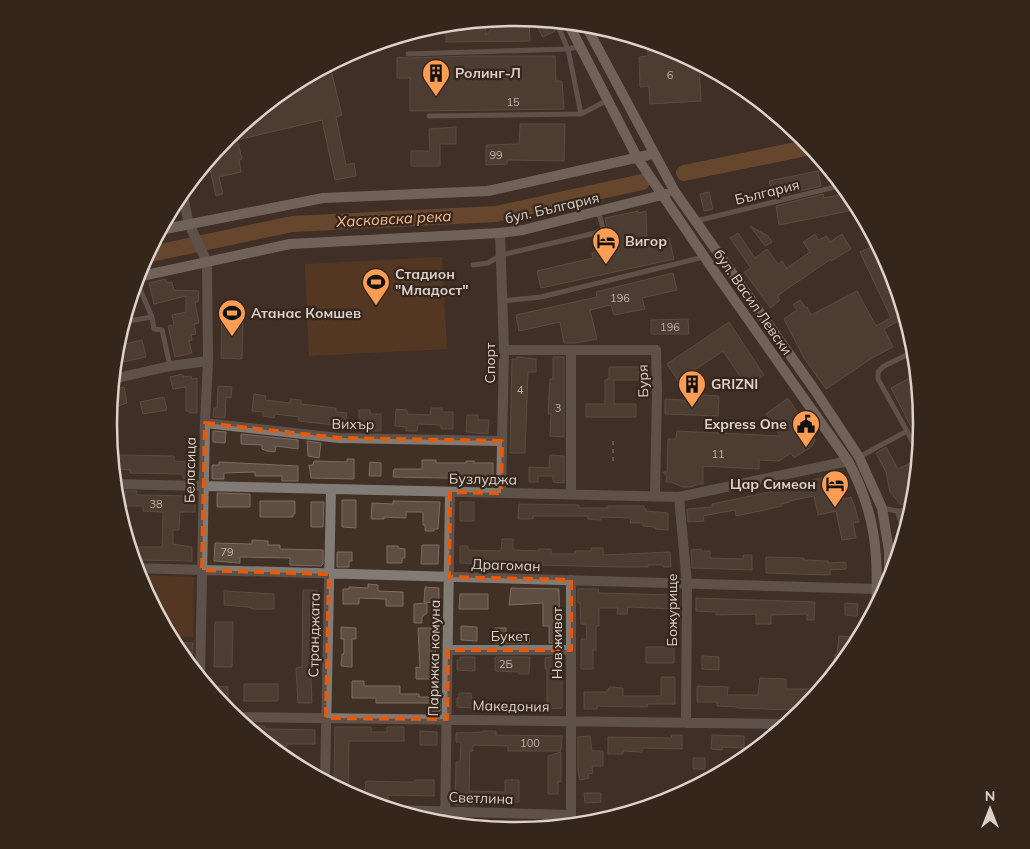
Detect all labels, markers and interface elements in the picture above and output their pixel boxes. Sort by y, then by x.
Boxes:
building icon: Ролинг-Л [421,58,451,97]
place label: Ролинг-Л [455,64,521,82]
house number: 6 [667,68,674,82]
house number: 15 [506,95,520,109]
house number: 99 [489,148,503,162]
street label: България [733,175,801,209]
street label: бул. България [503,188,601,228]
water label: Хасковска река [335,206,452,231]
hotel icon: Вигор [591,226,621,265]
place label: Вигор [625,232,667,250]
street label: бул. Васил Левски [710,246,796,358]
place label: Стадион "Младост" [395,265,469,299]
sports icon: Стадион "Младост" [361,267,391,306]
house number: 196 [610,291,630,305]
sports icon: Атанас Комшев [217,298,247,337]
place label: Атанас Комшев [251,304,361,322]
house number: 196 [660,320,680,334]
street label: Спорт [481,342,499,383]
street label: Буря [634,364,652,398]
building icon: GRIZNI [677,369,707,408]
place label: GRIZNI [711,375,758,393]
house number: 4 [517,383,524,397]
house number: 3 [555,401,561,415]
public building icon: Express One [791,409,821,448]
street label: Вихър [331,415,375,433]
place label: Express One [704,415,787,433]
street label: Беласица [180,437,200,503]
house number: 11 [711,447,725,461]
street label: Бузлуджа [449,469,517,489]
hotel icon: Цар Симеон [820,469,850,508]
place label: Цар Симеон [730,475,816,493]
house number: 38 [149,497,163,511]
house number: 79 [220,545,234,559]
street label: Драгоман [471,555,541,575]
street label: Божурище [663,573,681,646]
street label: Странджата [304,593,324,677]
street label: Парижка комуна [424,599,444,717]
street label: Нов живот [548,606,566,679]
street label: Букет [491,627,530,645]
house number: 2Б [499,657,513,671]
street label: Македония [472,696,550,716]
house number: 100 [520,736,540,750]
north arrow [965,784,1015,834]
text: N [985,787,995,805]
street label: Светлина [448,788,514,808]

